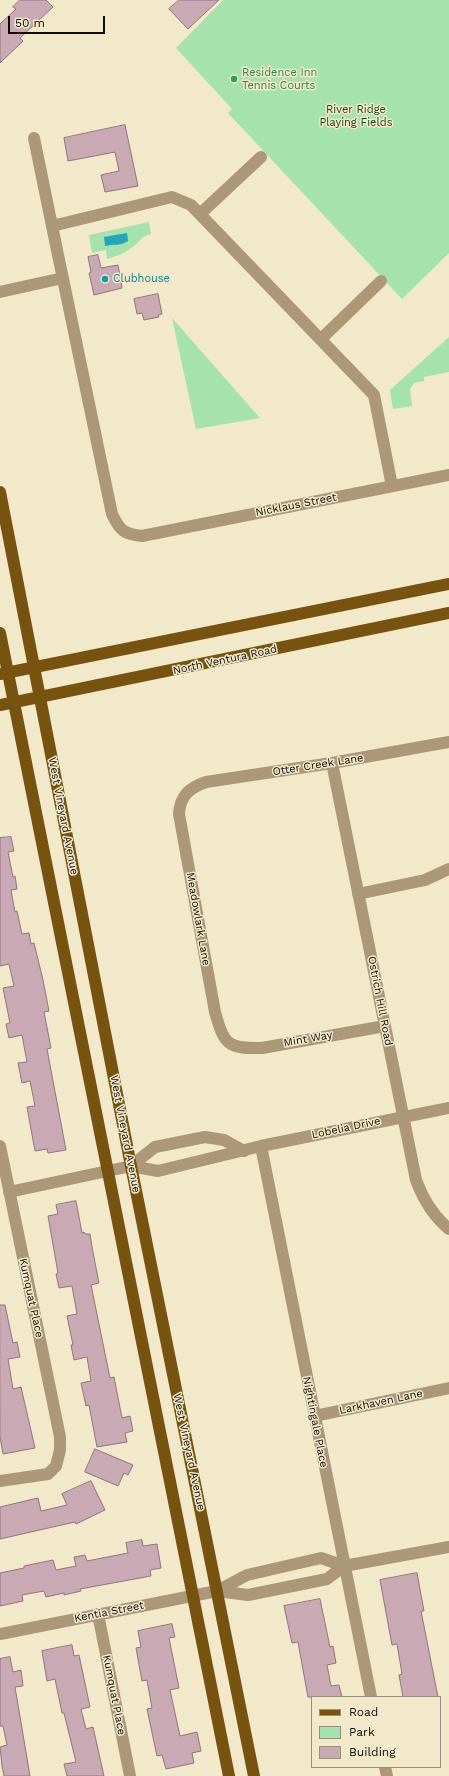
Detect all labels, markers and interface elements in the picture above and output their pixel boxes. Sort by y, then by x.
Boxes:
scale bar [10,8,107,34]
text: 50 m [15,16,45,30]
place label: Residence Inn Tennis Courts [242,66,317,92]
marker: Residence Inn Tennis Courts [229,74,239,84]
park label: River Ridge Playing Fields [319,103,393,129]
place label: Clubhouse [113,272,170,286]
marker: Clubhouse [100,274,110,284]
street label: Nicklaus Street [254,491,338,519]
street label: North Ventura Road [172,643,278,677]
street label: Otter Creek Lane [272,751,364,779]
street label: West Vineyard Avenue [45,756,81,876]
street label: Meadowlark Lane [183,871,213,967]
street label: Ostrich Hill Road [365,955,395,1047]
street label: Mint Way [283,1028,333,1050]
street label: West Vineyard Avenue [107,1074,143,1194]
street label: Lobelia Drive [310,1114,382,1142]
street label: Kumquat Place [16,1257,46,1339]
street label: Nightingale Place [300,1375,330,1469]
street label: Larkhaven Lane [338,1387,424,1417]
street label: West Vineyard Avenue [170,1392,208,1512]
street label: Kentia Street [73,1599,145,1625]
street label: Kumquat Place [100,1654,128,1736]
legend [311,1696,441,1768]
text: Road [349,1705,378,1719]
text: Park [349,1725,375,1739]
text: Building [349,1745,396,1759]

